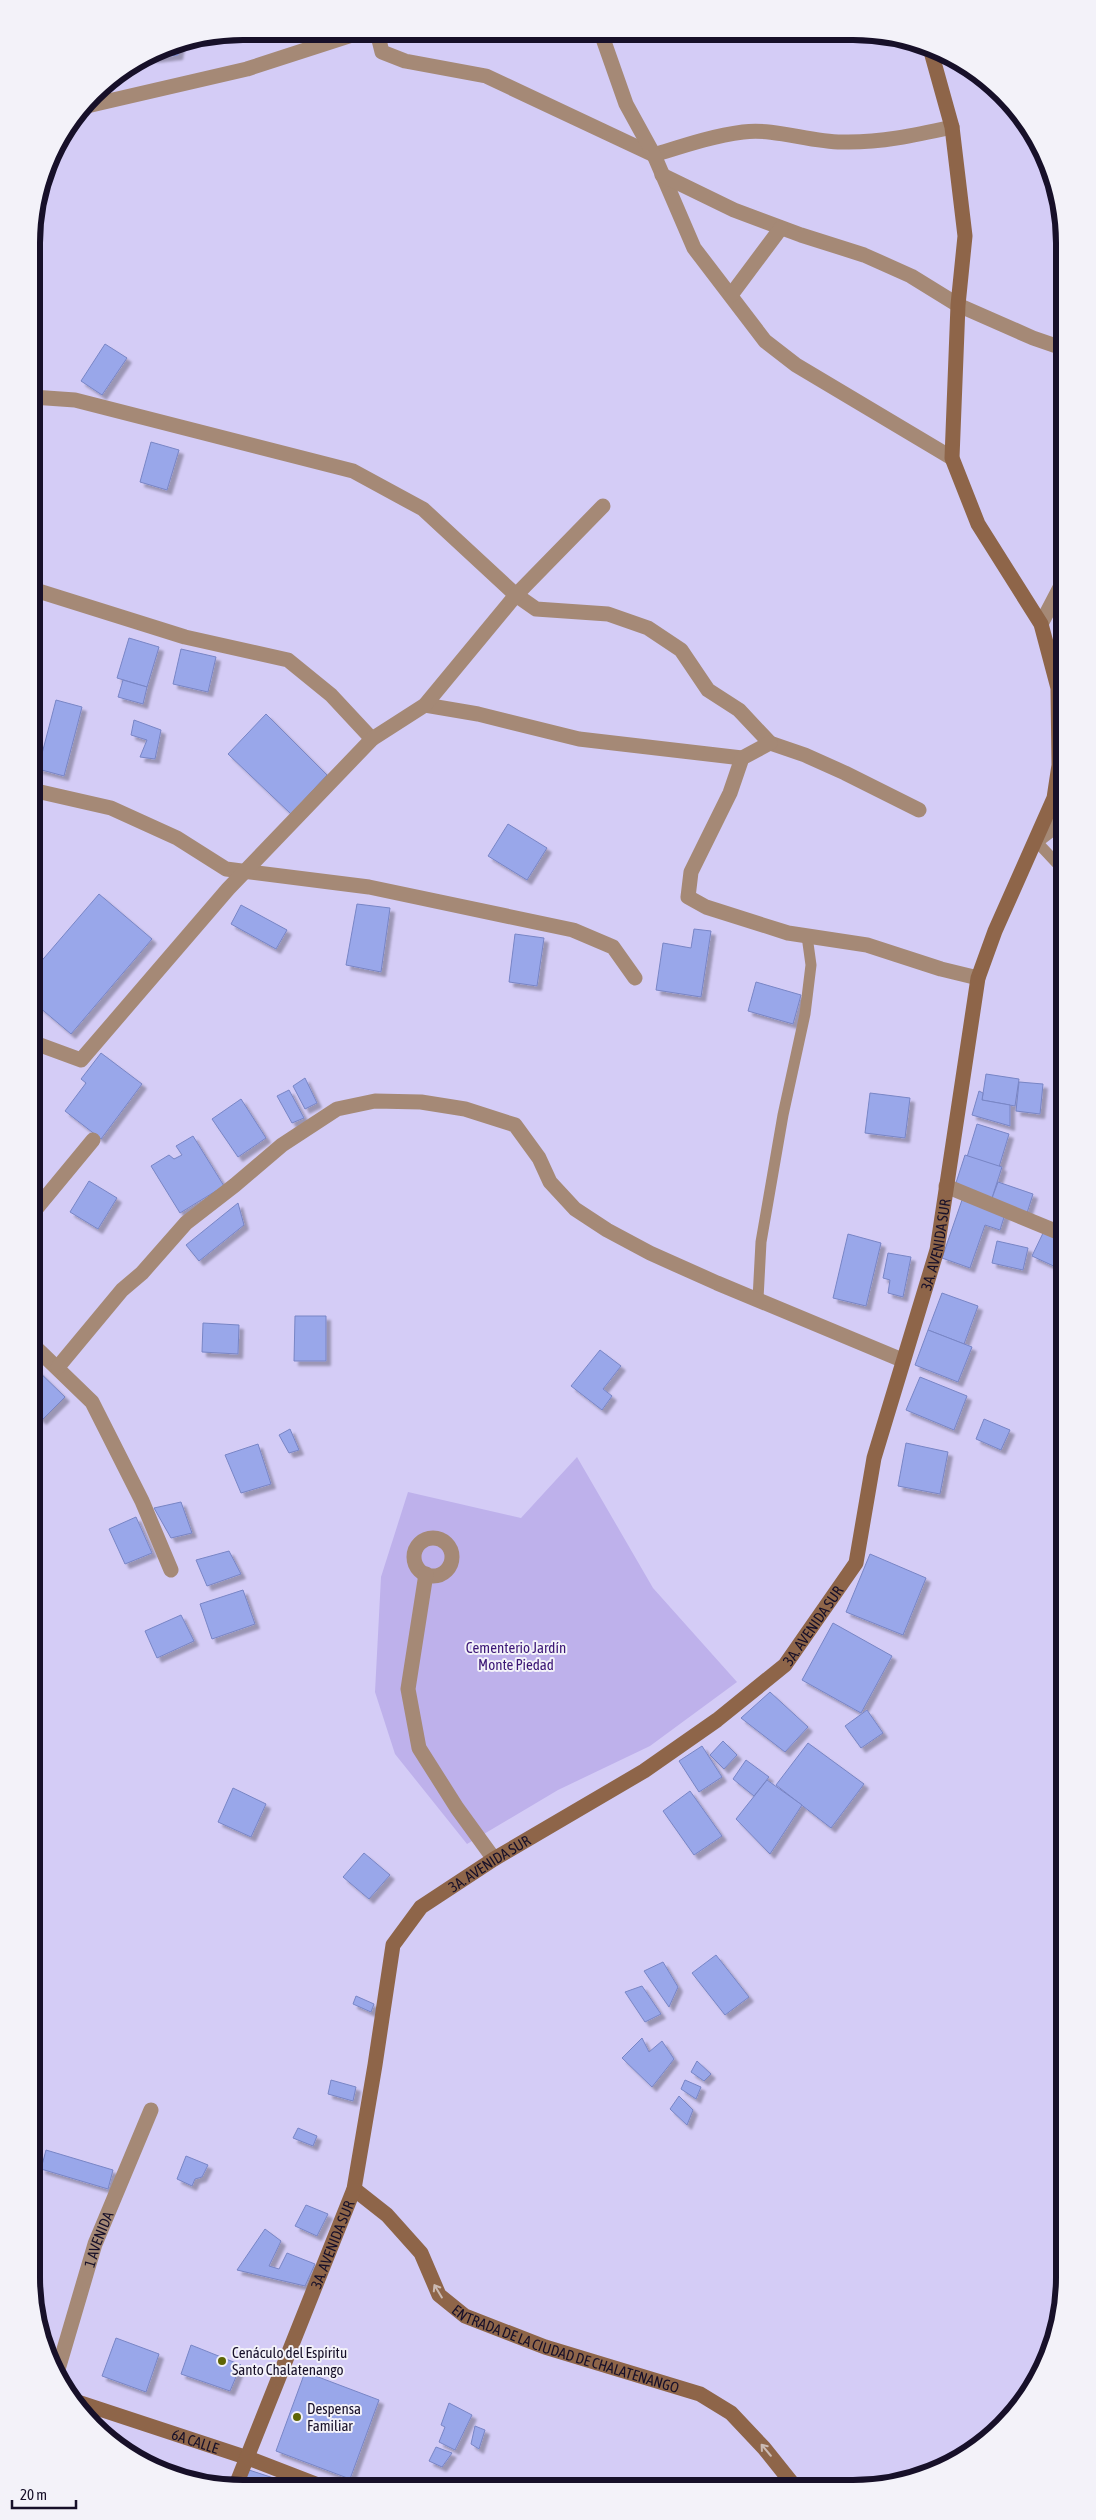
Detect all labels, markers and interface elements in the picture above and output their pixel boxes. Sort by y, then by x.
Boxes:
street label: 3A. AVENIDA SUR [917,1197,953,1292]
street label: 3A. AVENIDA SUR [779,1582,846,1668]
park label: Cementerio Jardín Monte Piedad [466,1639,566,1673]
street label: 3A. AVENIDA SUR [445,1831,533,1895]
street label: 3A. AVENIDA SUR [307,2198,357,2291]
street label: 1 AVENIDA [80,2208,116,2269]
one-way arrow [433,2284,443,2298]
street label: ENTRADA DE LA CIUDAD DE CHALATENANGO [449,2301,681,2396]
place label: Cenáculo del Espíritu Santo Chalatenango [232,2344,347,2378]
marker: Cenáculo del Espíritu Santo Chalatenango [216,2355,228,2367]
place label: Despensa Familiar [307,2400,361,2434]
marker: Despensa Familiar [291,2411,303,2423]
street label: 6A CALLE [170,2425,222,2457]
one-way arrow [760,2444,771,2457]
scale bar [12,2478,76,2510]
text: 20 m [20,2486,47,2503]

